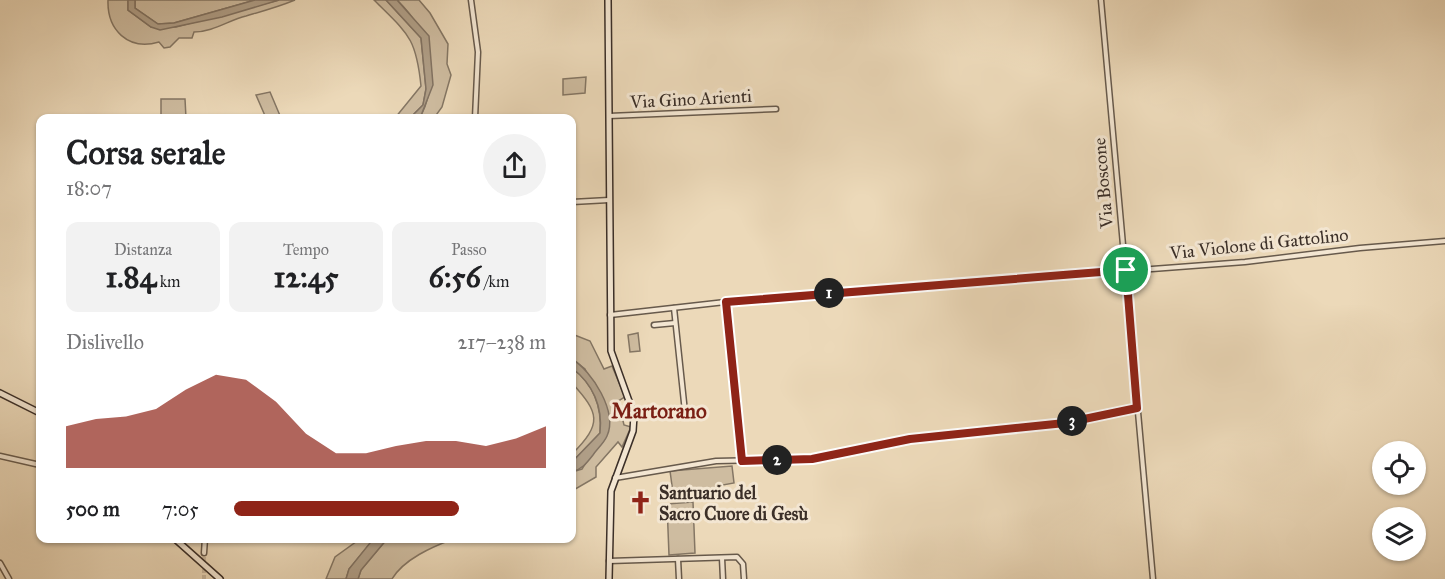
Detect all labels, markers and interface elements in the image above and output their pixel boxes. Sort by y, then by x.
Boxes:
street label: Via Gino Arienti [628,85,753,113]
text: Corsa serale [66,133,225,173]
button: share [483,134,546,197]
street label: Via Boscone [1088,137,1118,230]
text: 18:07 [66,176,112,200]
street label: Via Violone di Gattolino [1167,224,1350,264]
text: Distanza [114,240,172,259]
text: Tempo [283,240,329,259]
text: Passo [451,240,487,259]
pin [1100,244,1151,295]
icon: arrive [1109,253,1142,286]
text: 1.84 [105,259,156,295]
text: 12:45 [274,259,338,295]
text: 6:56 [429,259,481,295]
text: km [156,272,181,291]
text: /km [481,272,509,291]
pin: 1 [814,278,844,308]
text: 1 [826,283,832,302]
text: Dislivello [66,330,144,354]
text: 217–238 m [457,330,546,354]
district label: Martorano [611,398,707,424]
pin: 3 [1057,406,1087,436]
text: 3 [1069,411,1075,430]
map controls [1372,441,1426,561]
button: locate [1372,441,1426,495]
pin: 2 [762,445,792,475]
text: 2 [773,450,781,469]
place label: Santuario del Sacro Cuore di Gesù [659,482,808,525]
church icon: Santuario del Sacro Cuore di Gesù [628,490,654,516]
text: 500 m [66,497,120,521]
text: 7:05 [162,497,199,521]
button: layers [1372,507,1426,561]

